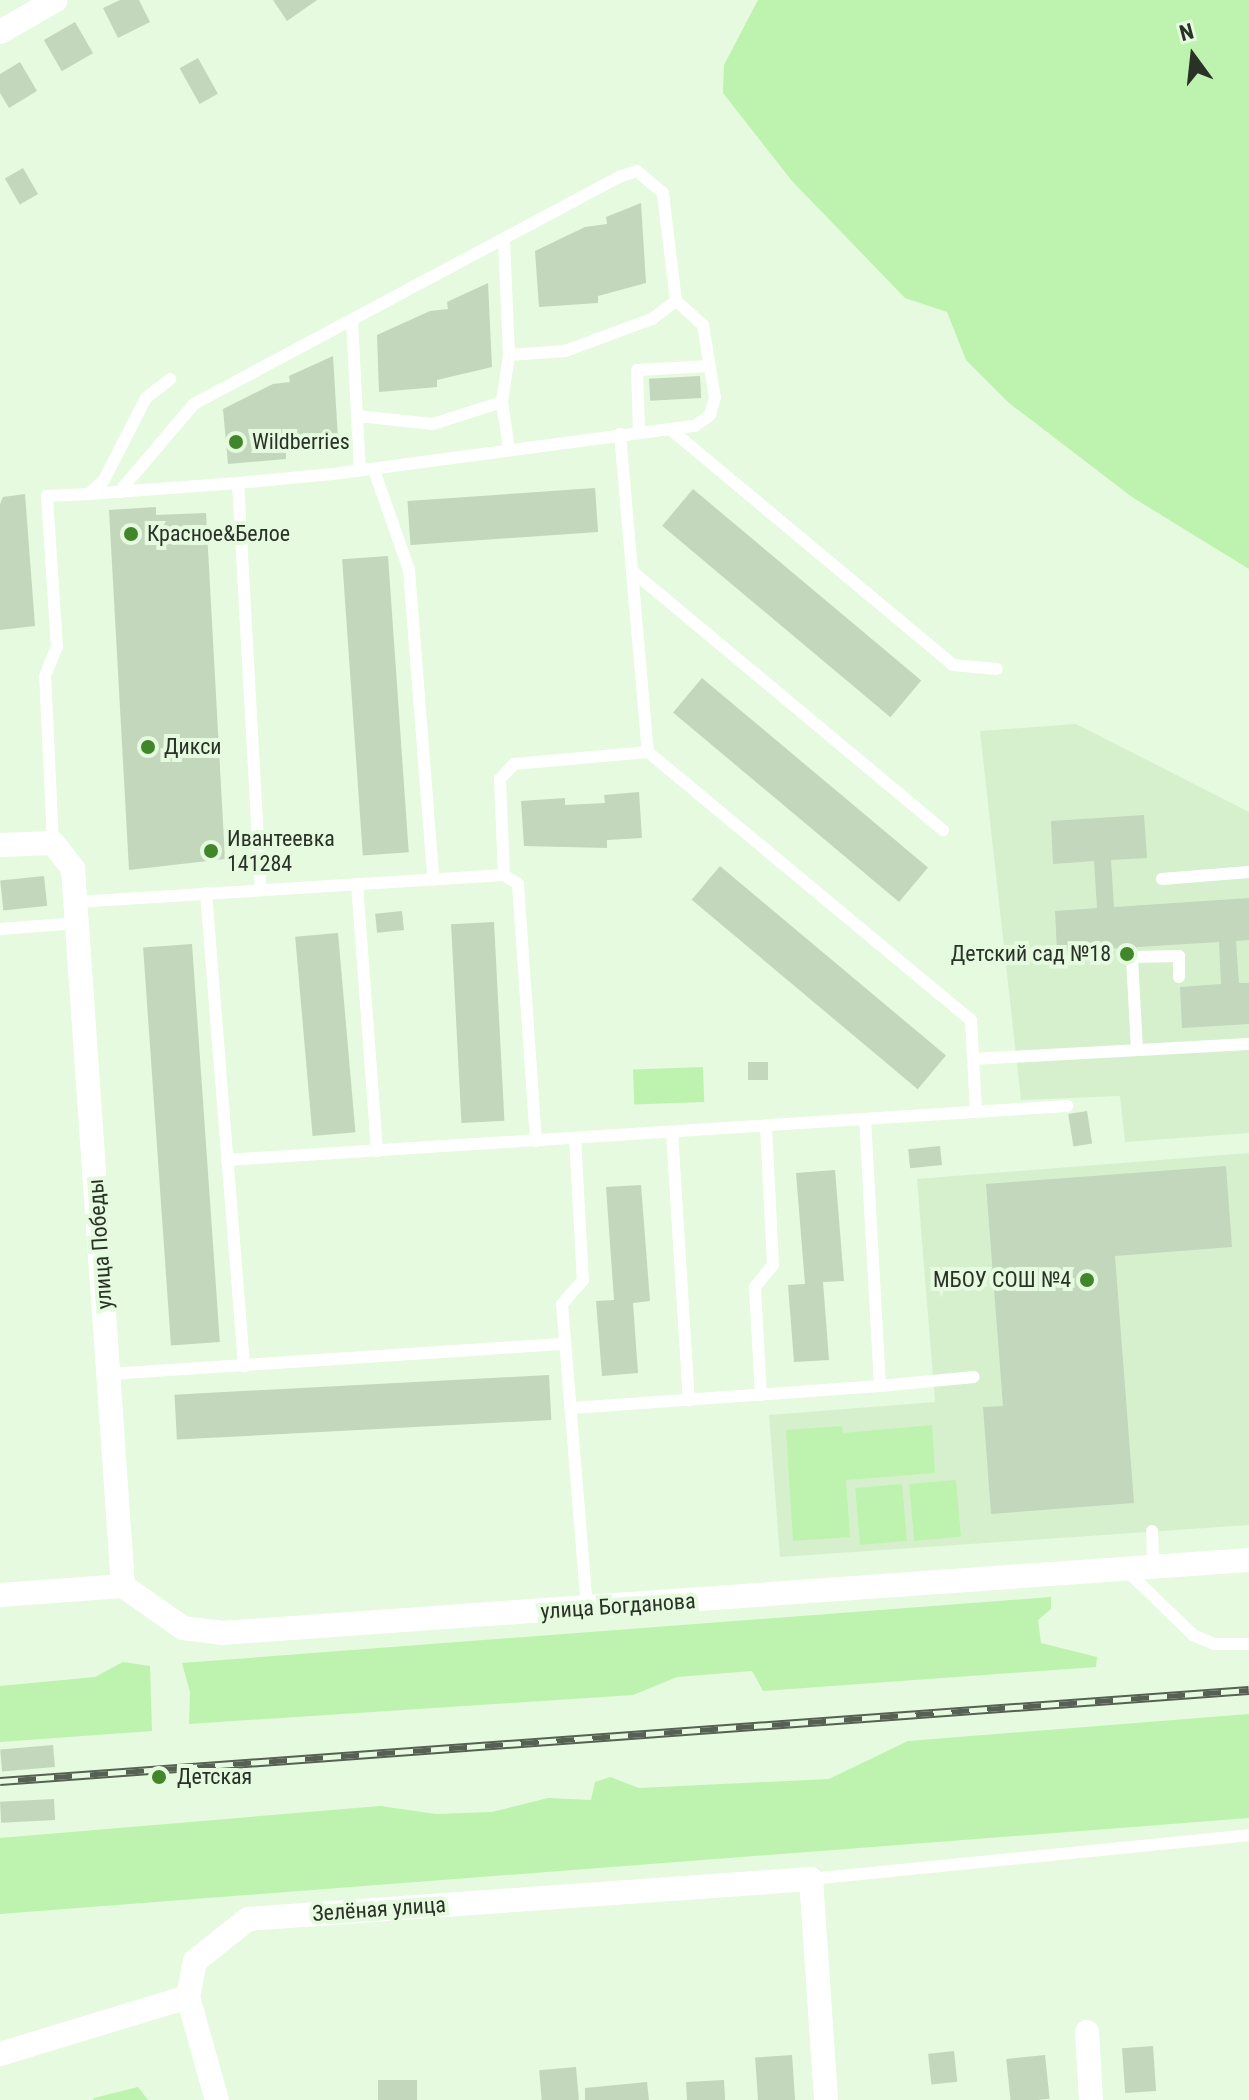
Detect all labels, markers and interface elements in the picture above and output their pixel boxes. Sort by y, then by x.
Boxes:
north arrow [1153,16,1233,96]
text: N [1177,19,1196,46]
place label: Wildberries [252,429,350,455]
marker: Wildberries [227,433,245,451]
place label: Красное&Белое [147,521,290,547]
marker: Красное&Белое [122,525,140,543]
place label: Дикси [164,734,221,760]
marker: Дикси [139,738,157,756]
place label: Ивантеевка 141284 [227,825,335,876]
marker: Ивантеевка 141284 [202,842,220,860]
place label: Детский сад №18 [951,941,1111,967]
marker: Детский сад №18 [1118,945,1136,963]
street label: улица Победы [82,1178,118,1310]
place label: МБОУ СОШ №4 [933,1267,1071,1293]
marker: МБОУ СОШ №4 [1078,1271,1096,1289]
street label: улица Богданова [540,1587,696,1625]
place label: Детская [177,1764,252,1790]
marker: Детская [148,1766,170,1788]
street label: Зелёная улица [311,1891,447,1927]

